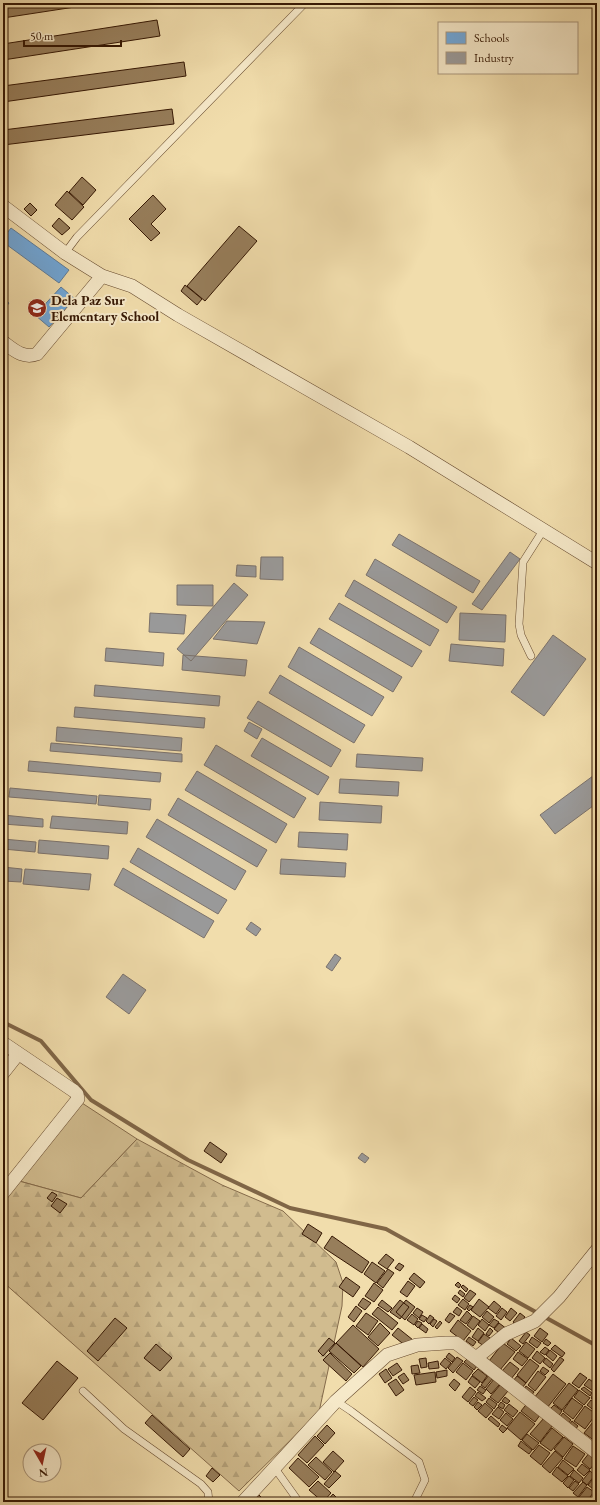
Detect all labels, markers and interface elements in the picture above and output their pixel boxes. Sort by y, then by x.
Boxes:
scale bar [24,22,121,48]
legend [438,22,578,74]
text: 50 m [30,28,54,44]
text: Schools [474,30,509,46]
text: Industry [474,50,514,66]
place label: Dela Paz Sur Elementary School [51,291,159,325]
school or university icon: Dela Paz Sur Elementary School [26,297,48,319]
north arrow [22,1443,62,1483]
text: N [38,1465,49,1481]

